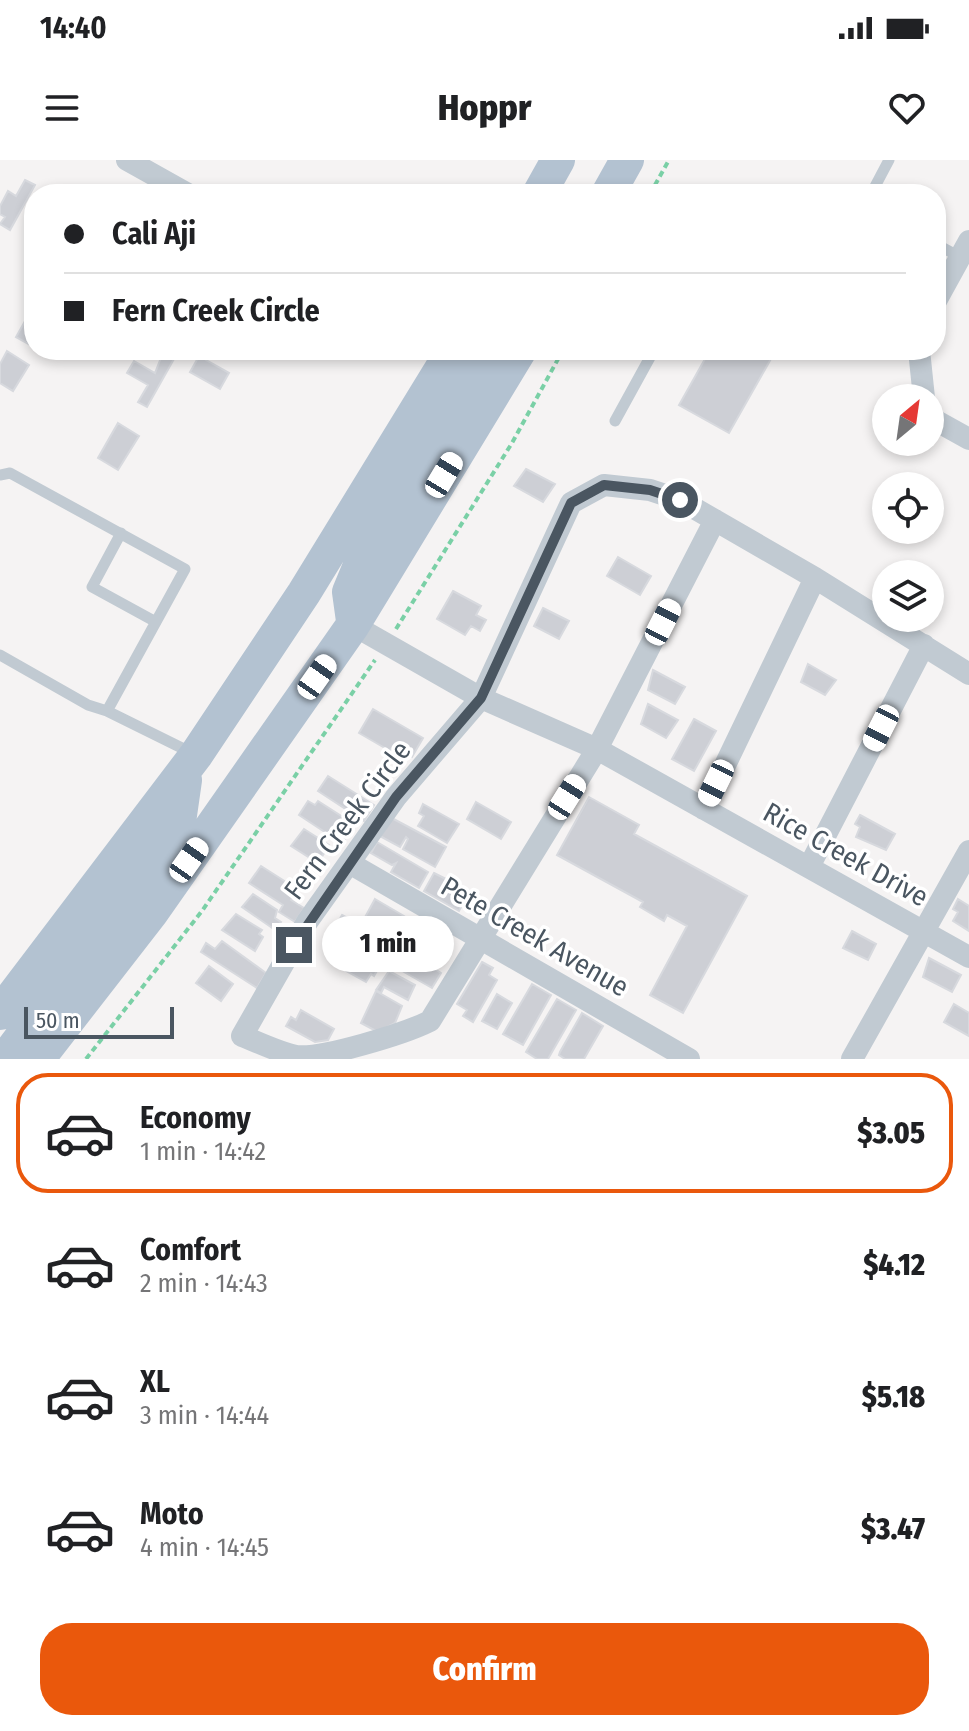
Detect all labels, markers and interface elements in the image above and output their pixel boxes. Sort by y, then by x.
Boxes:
text: 14:40 [40,10,107,46]
icon: menu [40,86,84,130]
text: Hoppr [438,86,531,130]
icon: heart [885,86,929,130]
text: Cali Aji [112,216,196,252]
text: Fern Creek Circle [112,293,320,329]
north arrow [872,384,944,456]
map controls [872,384,944,632]
car [421,448,467,502]
button: locate [872,472,944,544]
route start [662,482,698,518]
button: layers [872,560,944,632]
car [641,595,685,649]
car [293,650,341,704]
car [859,701,903,755]
street label: Fern Creek Circle [277,735,418,906]
car [695,756,737,810]
car [544,770,590,824]
street label: Rice Creek Drive [757,796,934,913]
car [165,833,213,887]
street label: Pete Creek Avenue [435,869,634,1003]
callout: 1 min [322,917,454,973]
route end [276,927,312,963]
text: 1 min [360,928,416,959]
scale bar [24,1003,174,1039]
text: 50 m [36,1007,80,1034]
icon: car [44,1097,116,1169]
text: Economy [140,1100,251,1136]
text: $3.05 [857,1115,925,1151]
text: 1 min · 14:42 [140,1136,266,1167]
icon: car [44,1229,116,1301]
text: Comfort [140,1232,241,1268]
text: $4.12 [863,1247,925,1283]
text: 2 min · 14:43 [140,1268,268,1299]
icon: car [44,1361,116,1433]
text: XL [140,1364,170,1400]
text: $5.18 [862,1379,925,1415]
text: 3 min · 14:44 [140,1400,269,1431]
icon: car [44,1493,116,1565]
text: Moto [140,1496,204,1532]
text: $3.47 [861,1511,925,1547]
text: 4 min · 14:45 [140,1532,269,1563]
button: Confirm [40,1623,929,1715]

